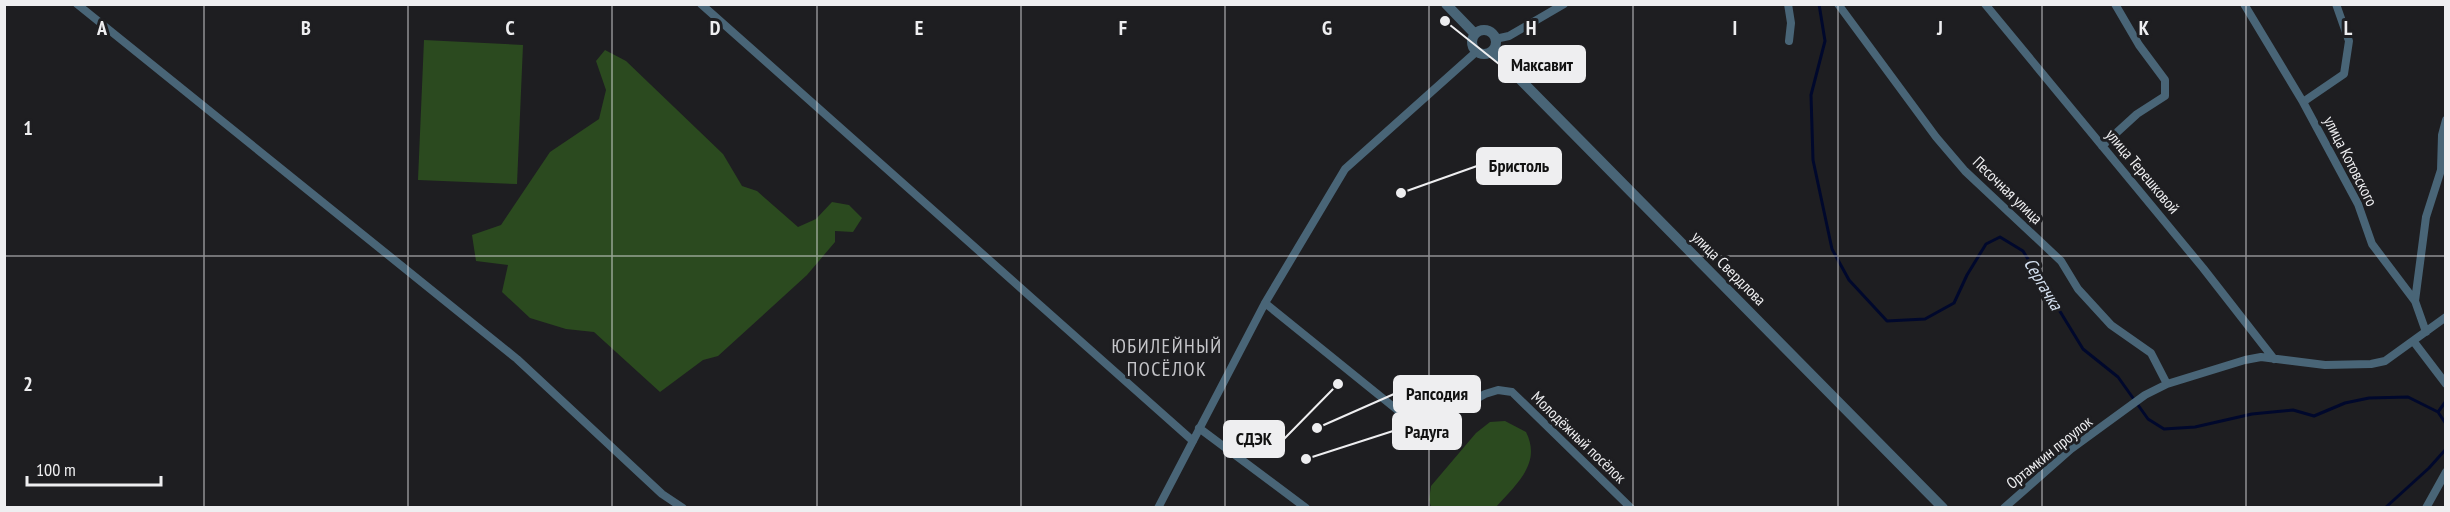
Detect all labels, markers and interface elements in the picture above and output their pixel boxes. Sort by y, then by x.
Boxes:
text: A [96,15,108,41]
text: B [301,15,311,41]
text: C [505,15,515,41]
text: D [710,15,721,41]
text: E [915,15,923,41]
text: F [1119,15,1127,41]
text: G [1322,15,1332,41]
text: H [1526,15,1536,41]
text: I [1733,15,1737,41]
text: J [1936,15,1943,41]
text: K [2139,15,2150,41]
text: L [2344,15,2353,41]
callout: Максавит [1499,46,1585,82]
text: Максавит [1511,53,1574,76]
street label: улица Котовского [2320,113,2382,209]
text: 1 [23,115,33,141]
street label: улица Терешковой [2102,125,2184,217]
callout: Бристоль [1477,148,1561,184]
street label: Песочная улица [1969,152,2047,228]
text: Бристоль [1489,154,1550,177]
street label: улица Свердлова [1688,227,1770,309]
water label: Сергачка [2019,253,2068,315]
district label: ЮБИЛЕЙНЫЙ ПОСЁЛОК [1111,333,1223,382]
text: 2 [23,371,33,397]
callout: Рапсодия [1394,376,1480,412]
text: Рапсодия [1406,382,1468,405]
street label: Молодёжный посёлок [1528,387,1631,488]
street label: Ортамкин проулок [2002,411,2097,493]
callout: Радуга [1393,413,1461,449]
text: Радуга [1405,420,1449,443]
callout: СДЭК [1224,421,1284,457]
text: СДЭК [1236,427,1273,450]
scale bar [27,449,160,487]
text: 100 m [36,458,76,481]

